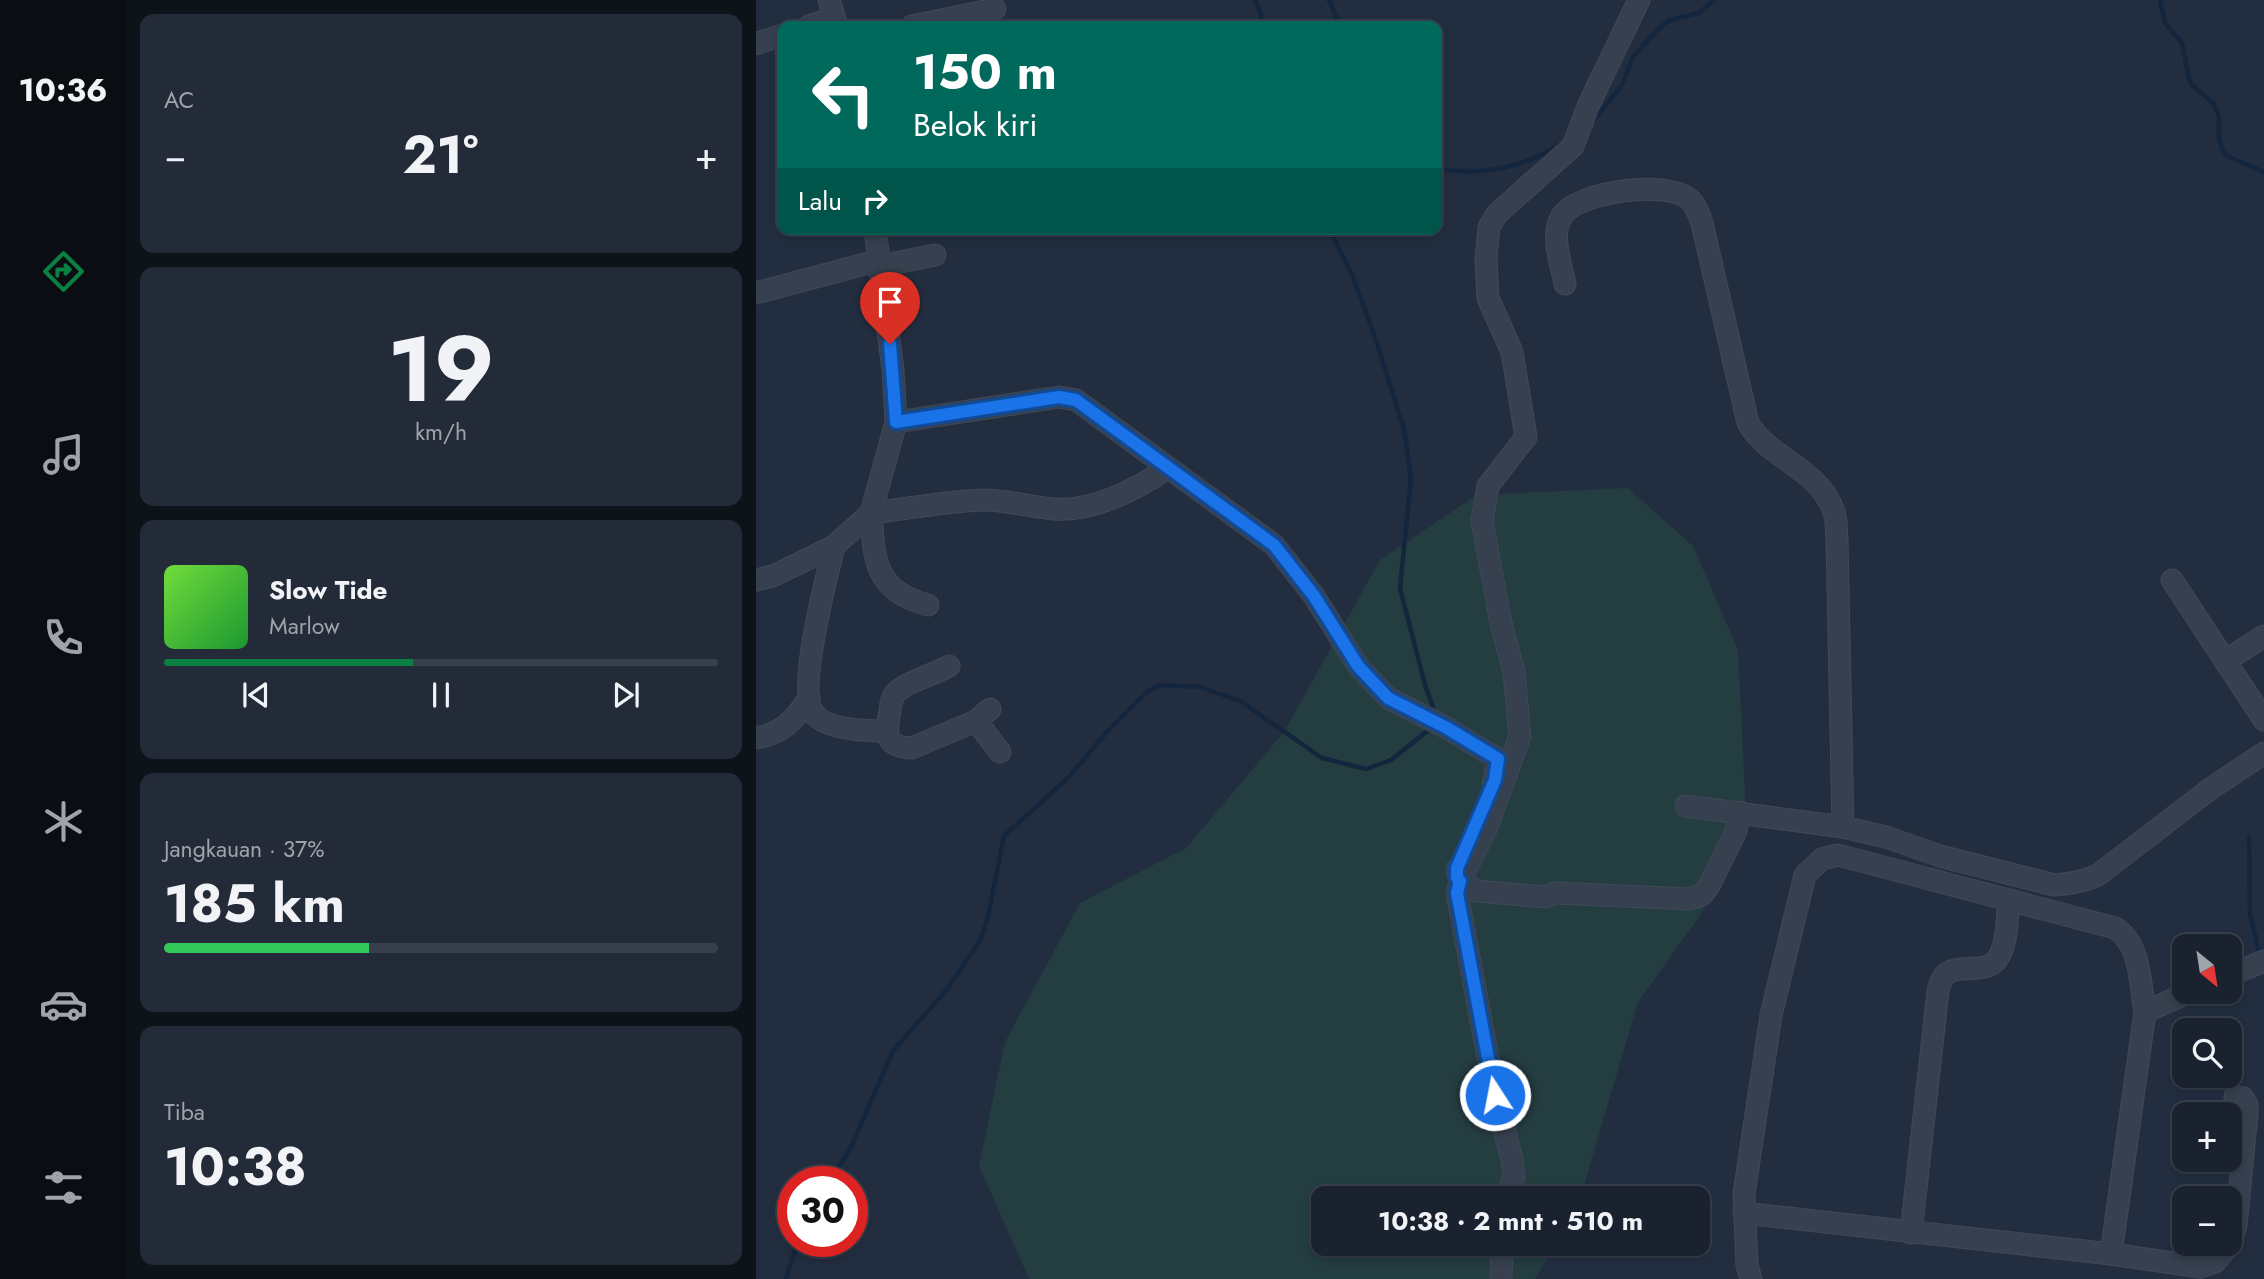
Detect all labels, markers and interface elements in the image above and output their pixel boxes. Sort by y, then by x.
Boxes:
text: 150 m [913,37,1057,107]
icon: left [798,49,889,140]
text: 10:36 [18,67,108,113]
text: AC [164,83,194,117]
text: Belok kiri [913,102,1038,148]
text: 21° [403,117,479,193]
text: − [164,128,186,183]
text: + [695,128,718,183]
text: Lalu [798,182,842,220]
icon: right [856,182,894,220]
icon: directions [39,247,88,296]
pin [860,272,920,344]
icon: arrive [871,283,909,321]
text: 19 [387,304,495,435]
text: km/h [415,415,467,449]
icon: music [39,430,88,479]
text: Slow Tide [269,571,388,609]
text: Marlow [269,609,340,643]
icon: phone [39,613,88,662]
icon: previous [237,676,275,714]
icon: pause [422,676,460,714]
icon: next [607,676,645,714]
icon: climate [39,797,88,846]
text: Jangkauan · 37% [164,832,324,866]
text: 185 km [164,866,345,942]
north arrow [2172,934,2242,1004]
map controls [2172,934,2242,1256]
icon: car [39,980,88,1029]
button: search [2172,1018,2242,1088]
position arrow [1458,1058,1532,1132]
text: Tiba [164,1095,205,1129]
button: + [2172,1102,2242,1172]
text: 10:38 [164,1129,307,1205]
icon: filters [39,1163,88,1212]
speed limit sign: 30 [777,1166,868,1257]
button: − [2172,1186,2242,1256]
text: 10:38 · 2 mnt · 510 m [1378,1202,1643,1240]

